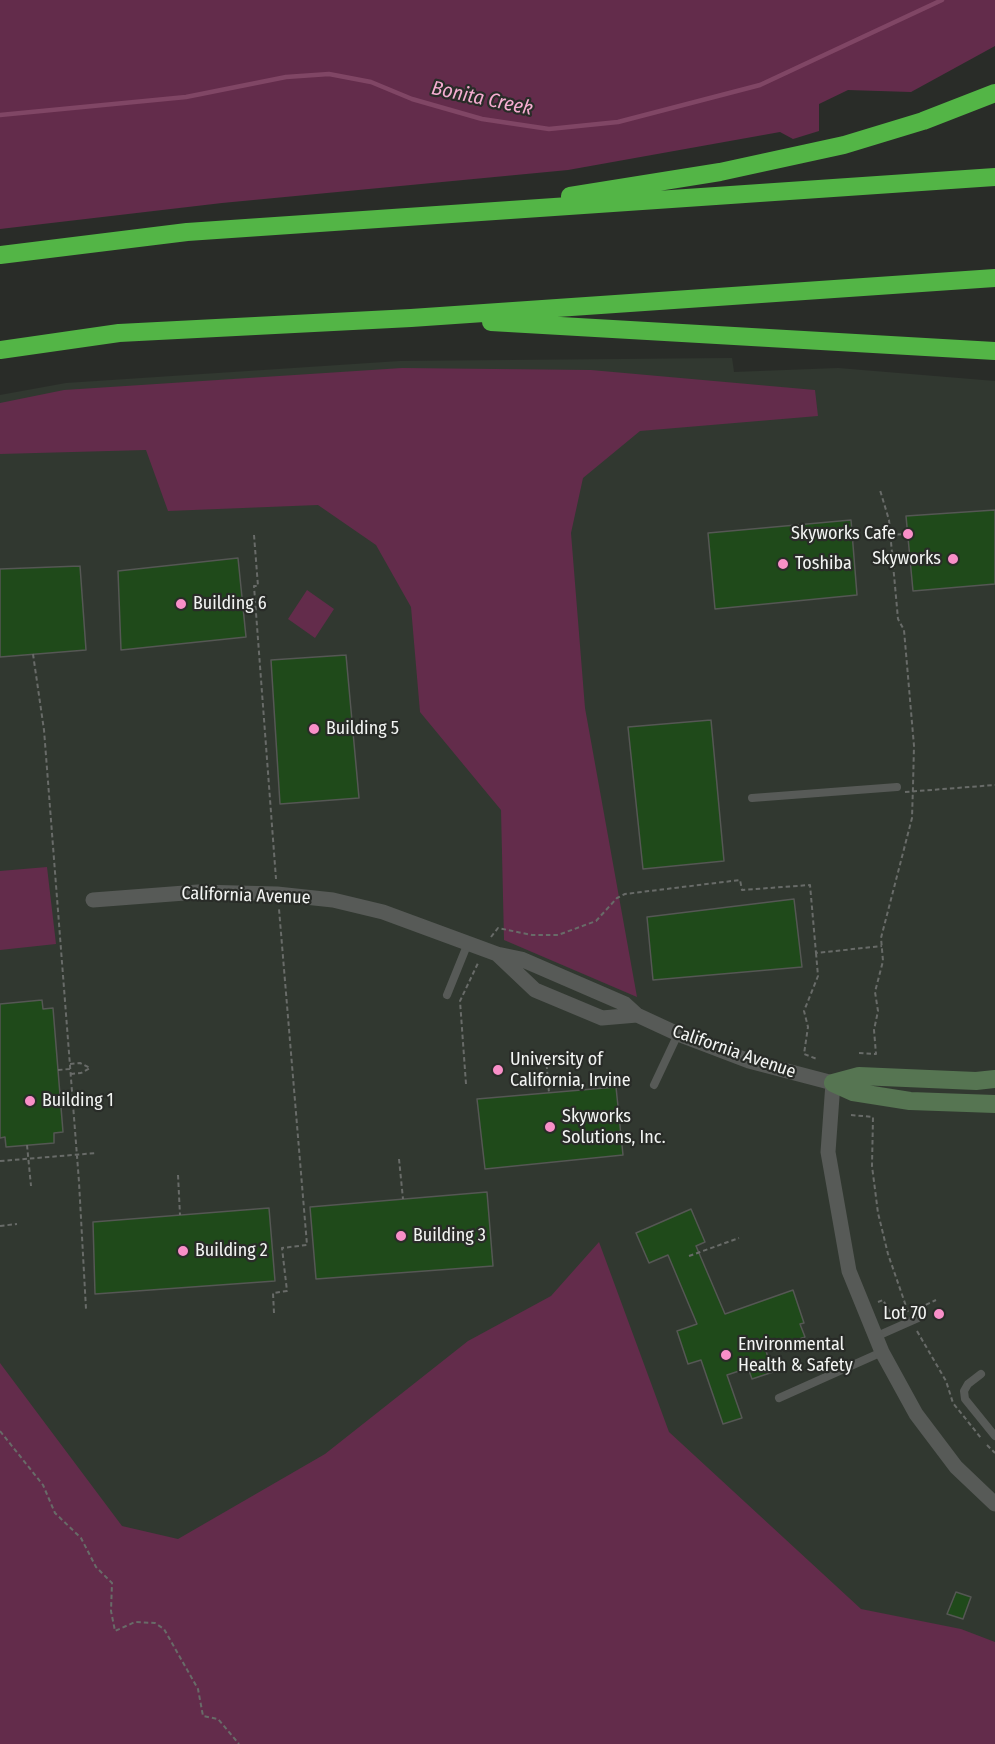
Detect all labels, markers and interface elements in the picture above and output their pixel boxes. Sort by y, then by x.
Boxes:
water label: Bonita Creek [429,77,535,121]
place label: Skyworks Cafe [791,523,896,545]
marker: Skyworks Cafe [901,527,915,541]
place label: Skyworks [872,548,941,570]
marker: Skyworks [946,552,960,566]
place label: Toshiba [795,553,852,575]
marker: Toshiba [776,557,790,571]
place label: Building 6 [193,593,267,615]
marker: Building 6 [174,597,188,611]
place label: Building 5 [326,718,399,740]
marker: Building 5 [307,722,321,736]
street label: California Avenue [181,883,311,909]
street label: California Avenue [669,1021,799,1083]
place label: University of California, Irvine [510,1049,631,1092]
marker: University of California, Irvine [491,1063,505,1077]
place label: Building 1 [42,1090,114,1112]
marker: Building 1 [23,1094,37,1108]
place label: Skyworks Solutions, Inc. [562,1106,666,1148]
marker: Skyworks Solutions, Inc. [543,1120,557,1134]
place label: Building 3 [413,1225,486,1247]
marker: Building 3 [394,1229,408,1243]
place label: Building 2 [195,1240,268,1262]
marker: Building 2 [176,1244,190,1258]
place label: Lot 70 [883,1303,927,1325]
marker: Lot 70 [932,1307,946,1321]
place label: Environmental Health & Safety [738,1334,853,1376]
marker: Environmental Health & Safety [719,1348,733,1362]

